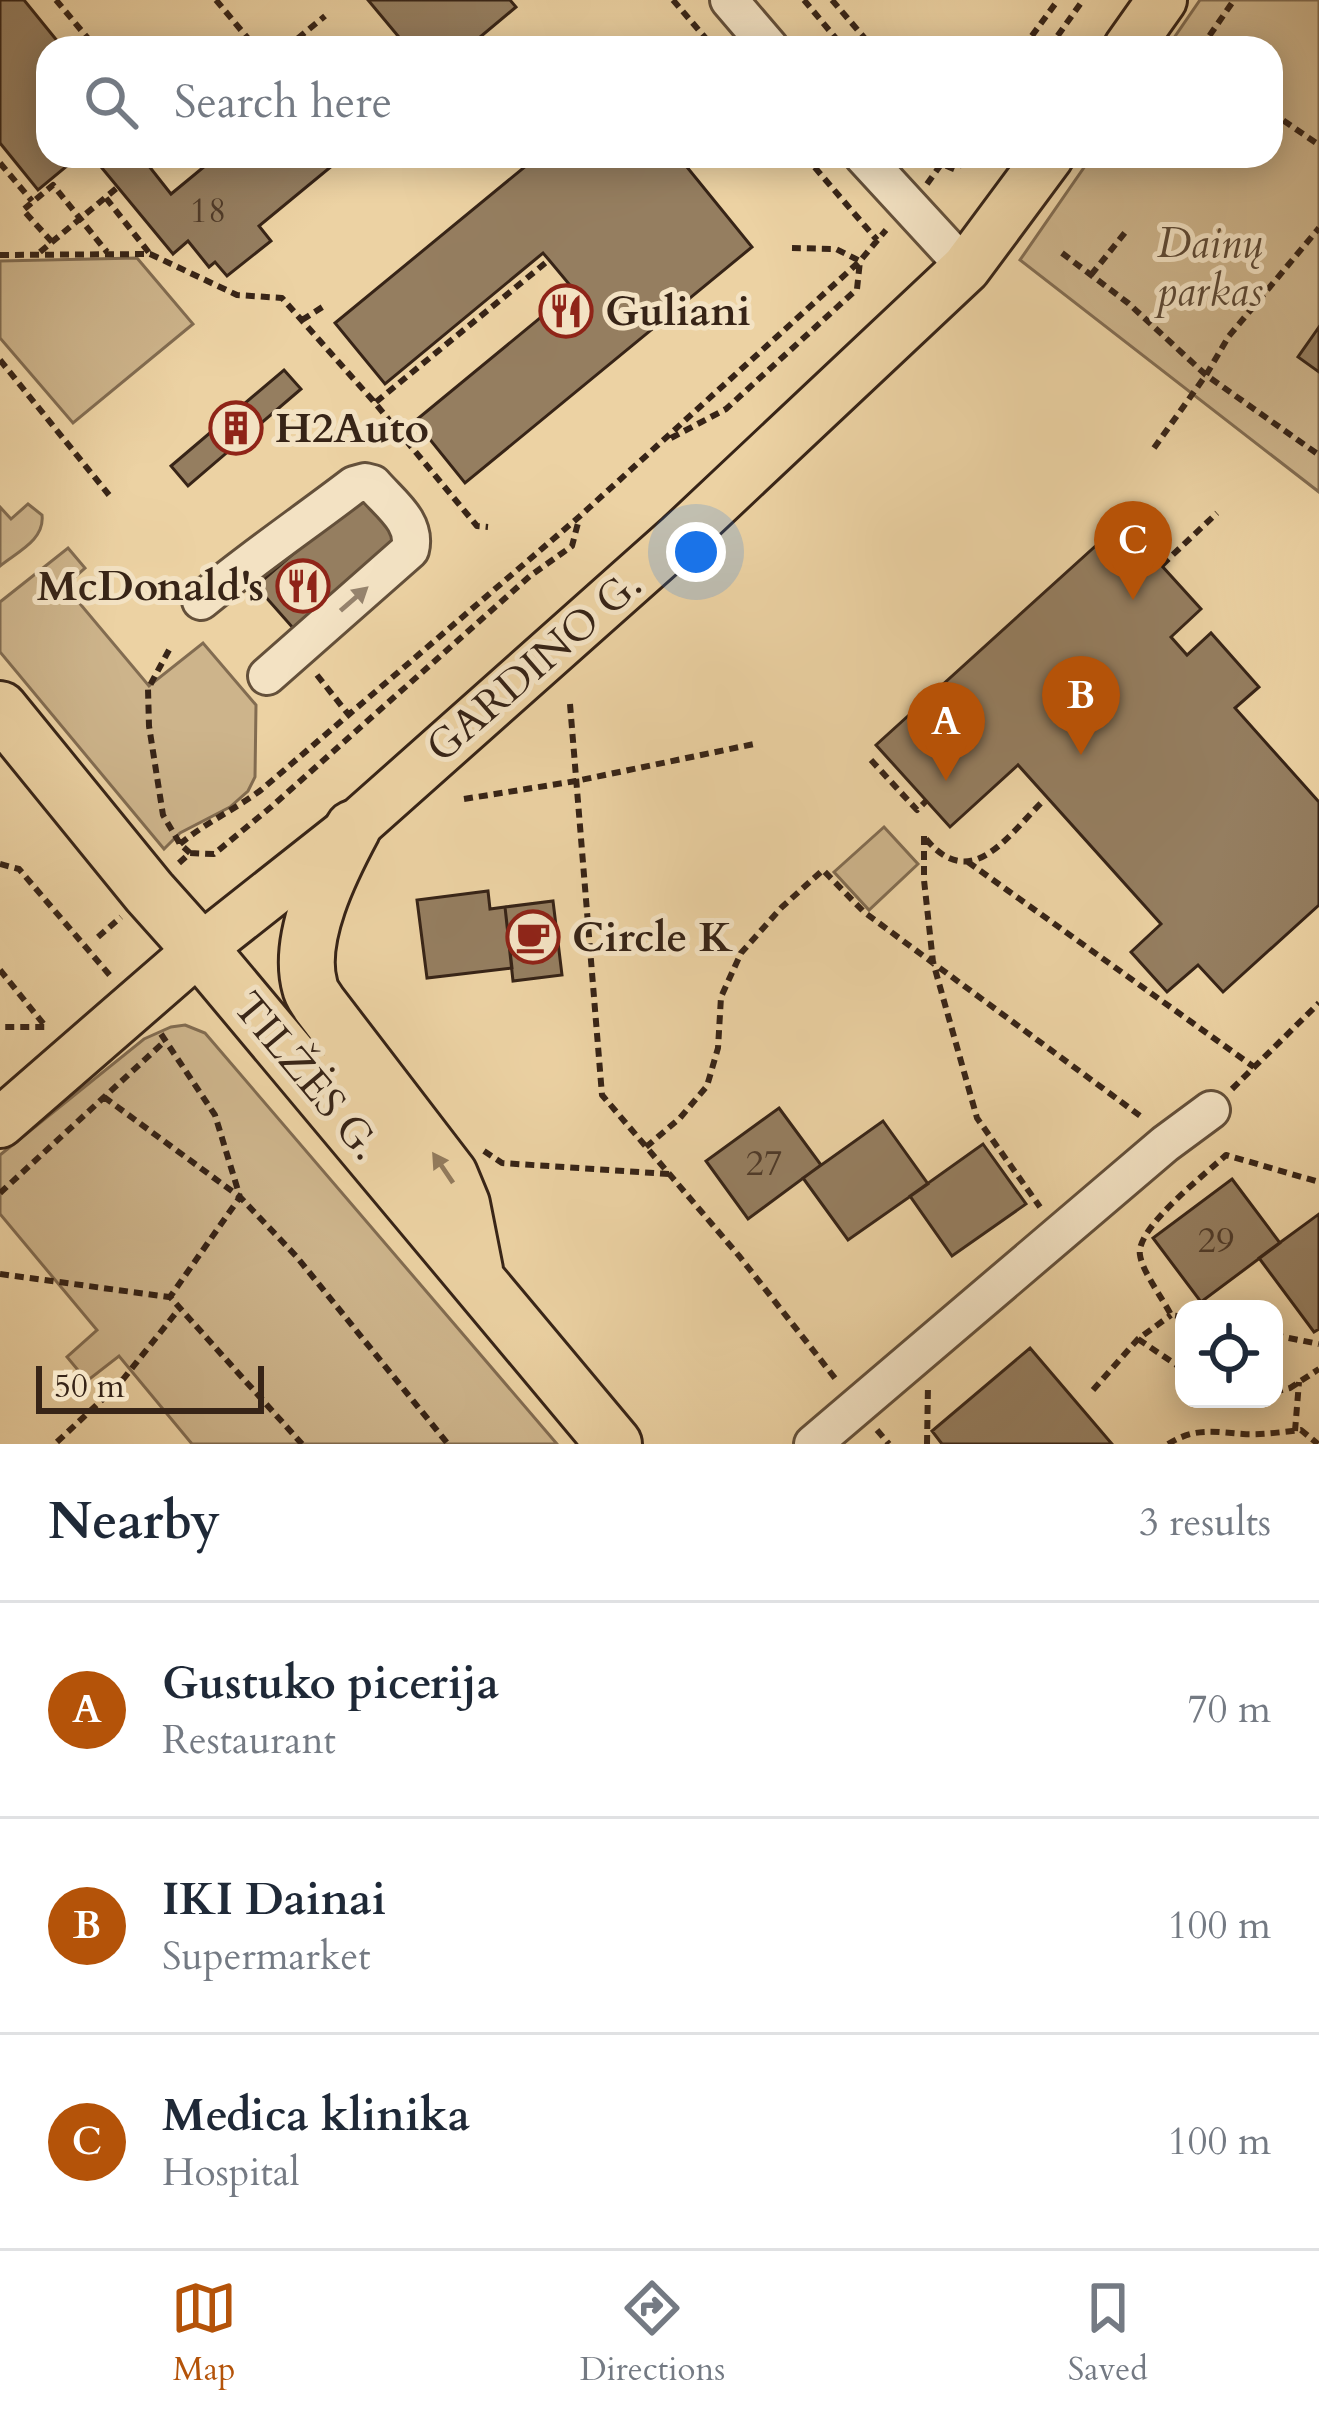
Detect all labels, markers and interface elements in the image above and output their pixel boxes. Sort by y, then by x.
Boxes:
search box [36,36,1283,168]
icon: search [78,69,144,135]
text: Search here [174,72,392,133]
house number: 18 [190,186,226,235]
park label: Dainų parkas [1154,215,1263,320]
restaurant icon: Guliani [538,283,594,339]
place label: Guliani [605,283,751,340]
building icon: H2Auto [208,400,264,456]
place label: H2Auto [275,400,429,457]
pin: C [1094,501,1172,600]
your location [666,522,726,582]
street label: GARDINO G. [414,557,654,775]
place label: McDonald's [37,558,264,615]
restaurant icon: McDonald's [275,558,331,614]
one-way arrow [339,586,369,612]
pin: B [1042,656,1120,755]
pin: A [907,682,985,781]
cafe icon: Circle K [505,909,561,965]
place label: Circle K [572,909,733,966]
street label: TILŽĖS G. [220,980,394,1172]
house number: 27 [746,1139,782,1188]
one-way arrow [432,1151,454,1184]
house number: 29 [1198,1216,1234,1265]
map controls [1175,1300,1283,1408]
button: locate [1175,1300,1283,1408]
scale bar [36,1360,264,1413]
text: 50 m [54,1364,125,1409]
text: Nearby [48,1487,220,1557]
text: 3 results [1139,1496,1271,1549]
text: Gustuko picerija [162,1653,499,1714]
text: A [72,1683,102,1736]
text: 70 m [1188,1683,1271,1736]
text: Restaurant [162,1714,336,1767]
text: IKI Dainai [162,1869,386,1930]
text: B [73,1899,101,1952]
text: 100 m [1168,1899,1271,1952]
text: Supermarket [162,1930,371,1983]
text: Medica klinika [162,2085,470,2146]
text: C [72,2115,102,2168]
text: 100 m [1168,2115,1271,2168]
text: Hospital [162,2146,300,2199]
tab: Map [171,2275,237,2392]
tab: Directions [580,2275,725,2392]
tab: Saved [1068,2275,1148,2392]

